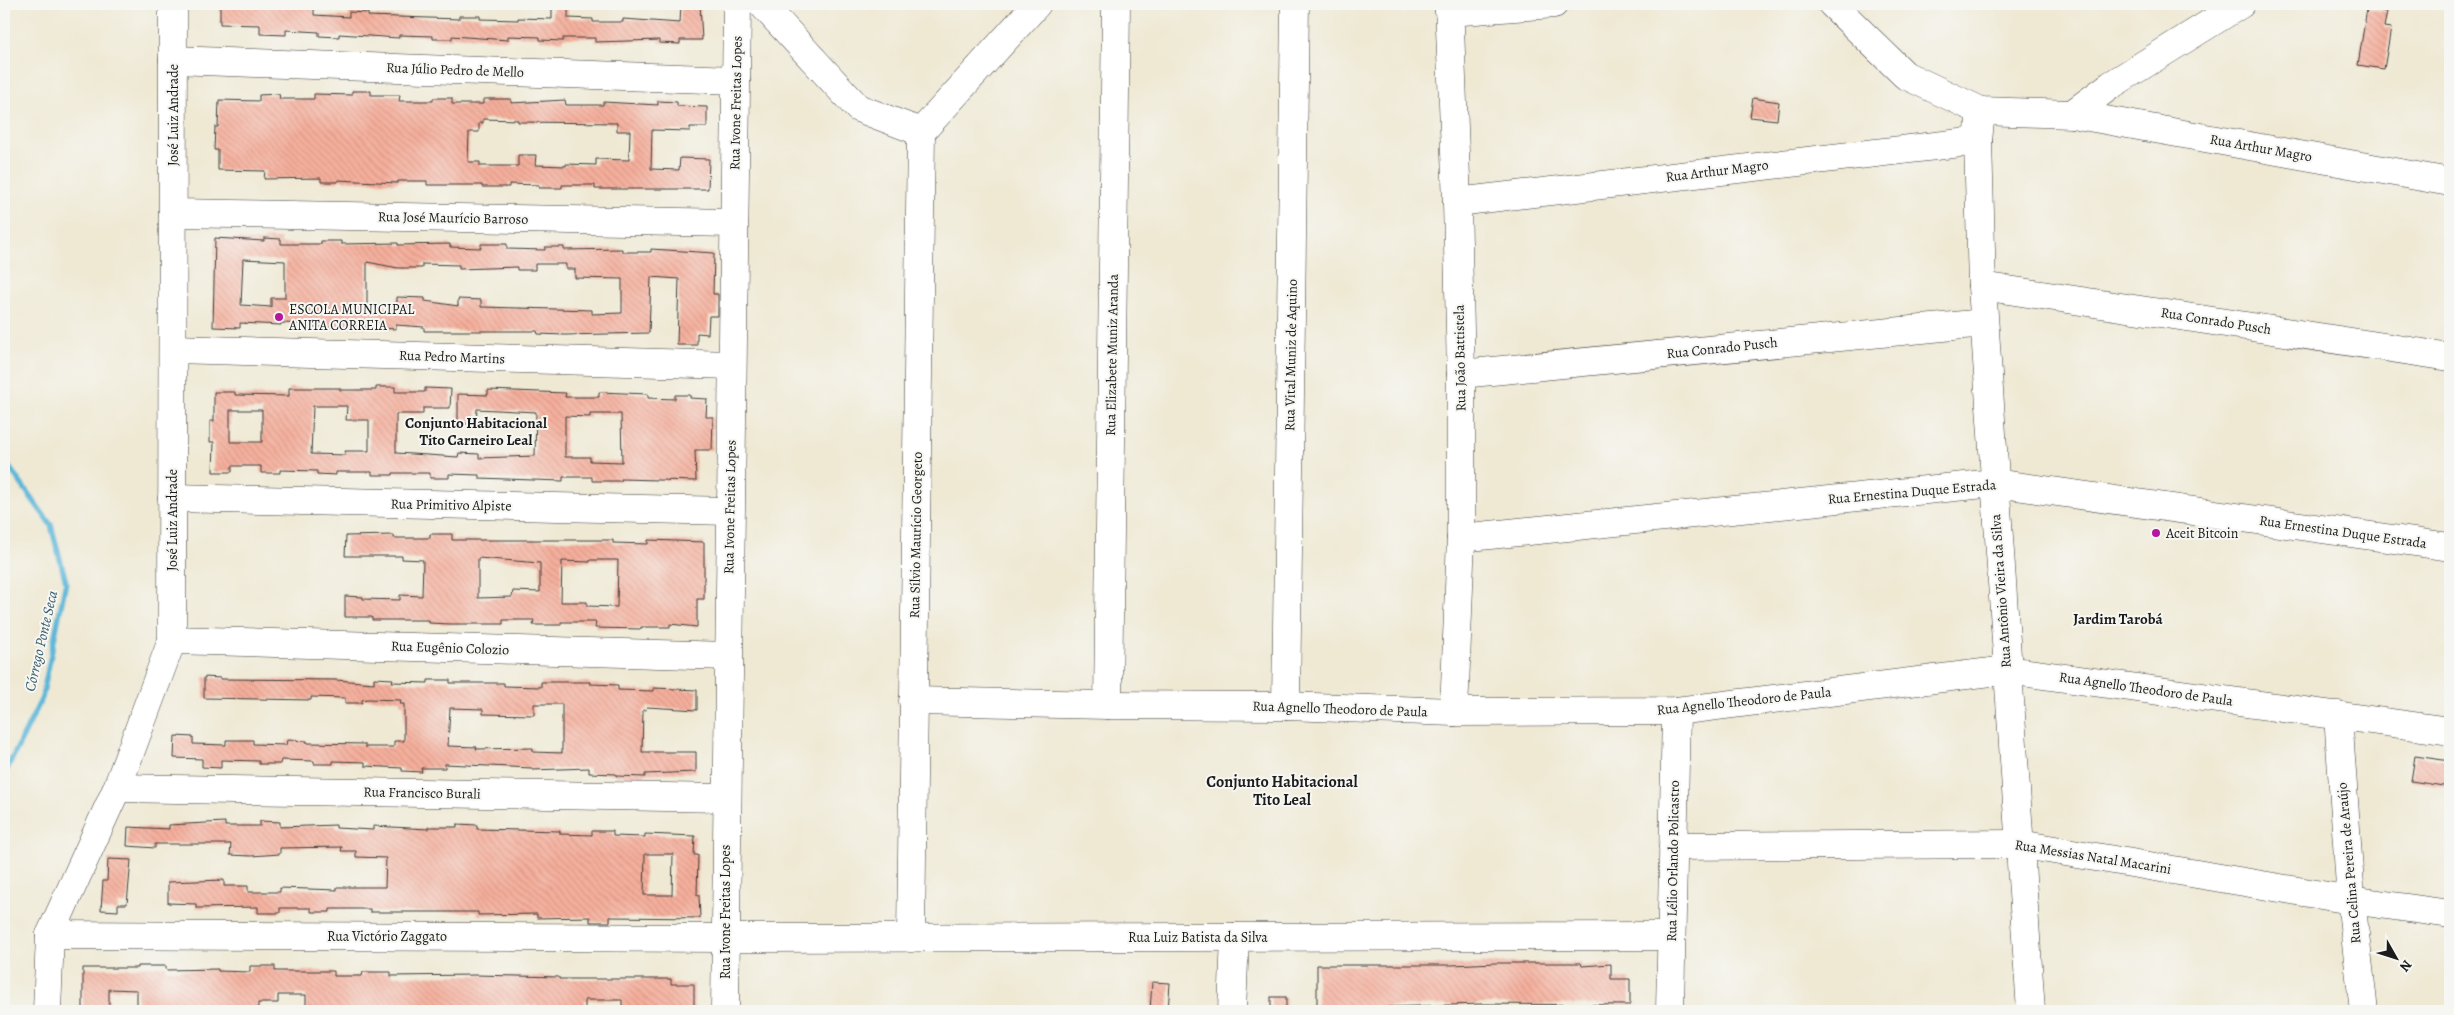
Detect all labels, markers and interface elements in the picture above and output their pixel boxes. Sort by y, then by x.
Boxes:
street label: Rua Ivone Freitas Lopes [725,36,747,170]
street label: Rua Júlio Pedro de Mello [386,58,524,82]
street label: José Luiz Andrade [164,64,183,166]
street label: Rua Arthur Magro [2208,130,2314,166]
street label: Rua Arthur Magro [1664,155,1770,187]
street label: Rua José Maurício Barroso [378,207,528,229]
street label: Rua Elizabete Muniz Aranda [1101,273,1123,436]
street label: Rua Vital Muniz de Aquino [1280,279,1302,431]
place label: ESCOLA MUNICIPAL ANITA CORREIA [288,300,415,335]
street label: Rua Conrado Pusch [2159,303,2273,339]
street label: Rua João Battistela [1450,304,1470,412]
marker: ESCOLA MUNICIPAL ANITA CORREIA [273,311,285,323]
street label: Rua Conrado Pusch [1666,333,1779,363]
street label: Rua Pedro Martins [399,346,505,368]
district label: Conjunto Habitacional Tito Carneiro Leal [405,413,547,450]
street label: Rua Ivone Freitas Lopes [719,440,741,574]
street label: Rua Sílvio Maurício Georgeto [905,451,927,619]
street label: José Luiz Andrade [163,469,182,571]
street label: Rua Ernestina Duque Estrada [1827,475,1997,509]
street label: Rua Primitivo Alpiste [390,494,512,516]
street label: Rua Ernestina Duque Estrada [2258,511,2428,553]
street label: Rua Antônio Vieira da Silva [1986,513,2016,669]
place label: Aceit Bitcoin [2165,524,2239,543]
marker: Aceit Bitcoin [2150,527,2162,539]
water label: Córrego Ponte Seca [20,589,62,693]
district label: Jardim Tarobá [2073,609,2163,629]
street label: Rua Eugênio Colozio [390,636,510,660]
street label: Rua Agnello Theodoro de Paula [2058,667,2235,711]
street label: Rua Agnello Theodoro de Paula [1656,682,1833,720]
street label: Rua Agnello Theodoro de Paula [1252,696,1428,722]
district label: Conjunto Habitacional Tito Leal [1206,771,1358,811]
street label: Rua Lélio Orlando Policastro [1662,780,1684,942]
street label: Rua Francisco Burali [363,782,481,804]
street label: Rua Celina Pereira de Araújo [2332,782,2366,944]
street label: Rua Messias Natal Macarini [2013,835,2173,879]
street label: Rua Ivone Freitas Lopes [716,845,735,979]
street label: Rua Victório Zaggato [327,927,447,946]
street label: Rua Luiz Batista da Silva [1128,928,1268,947]
north arrow [2372,932,2422,982]
text: N [2395,956,2416,976]

